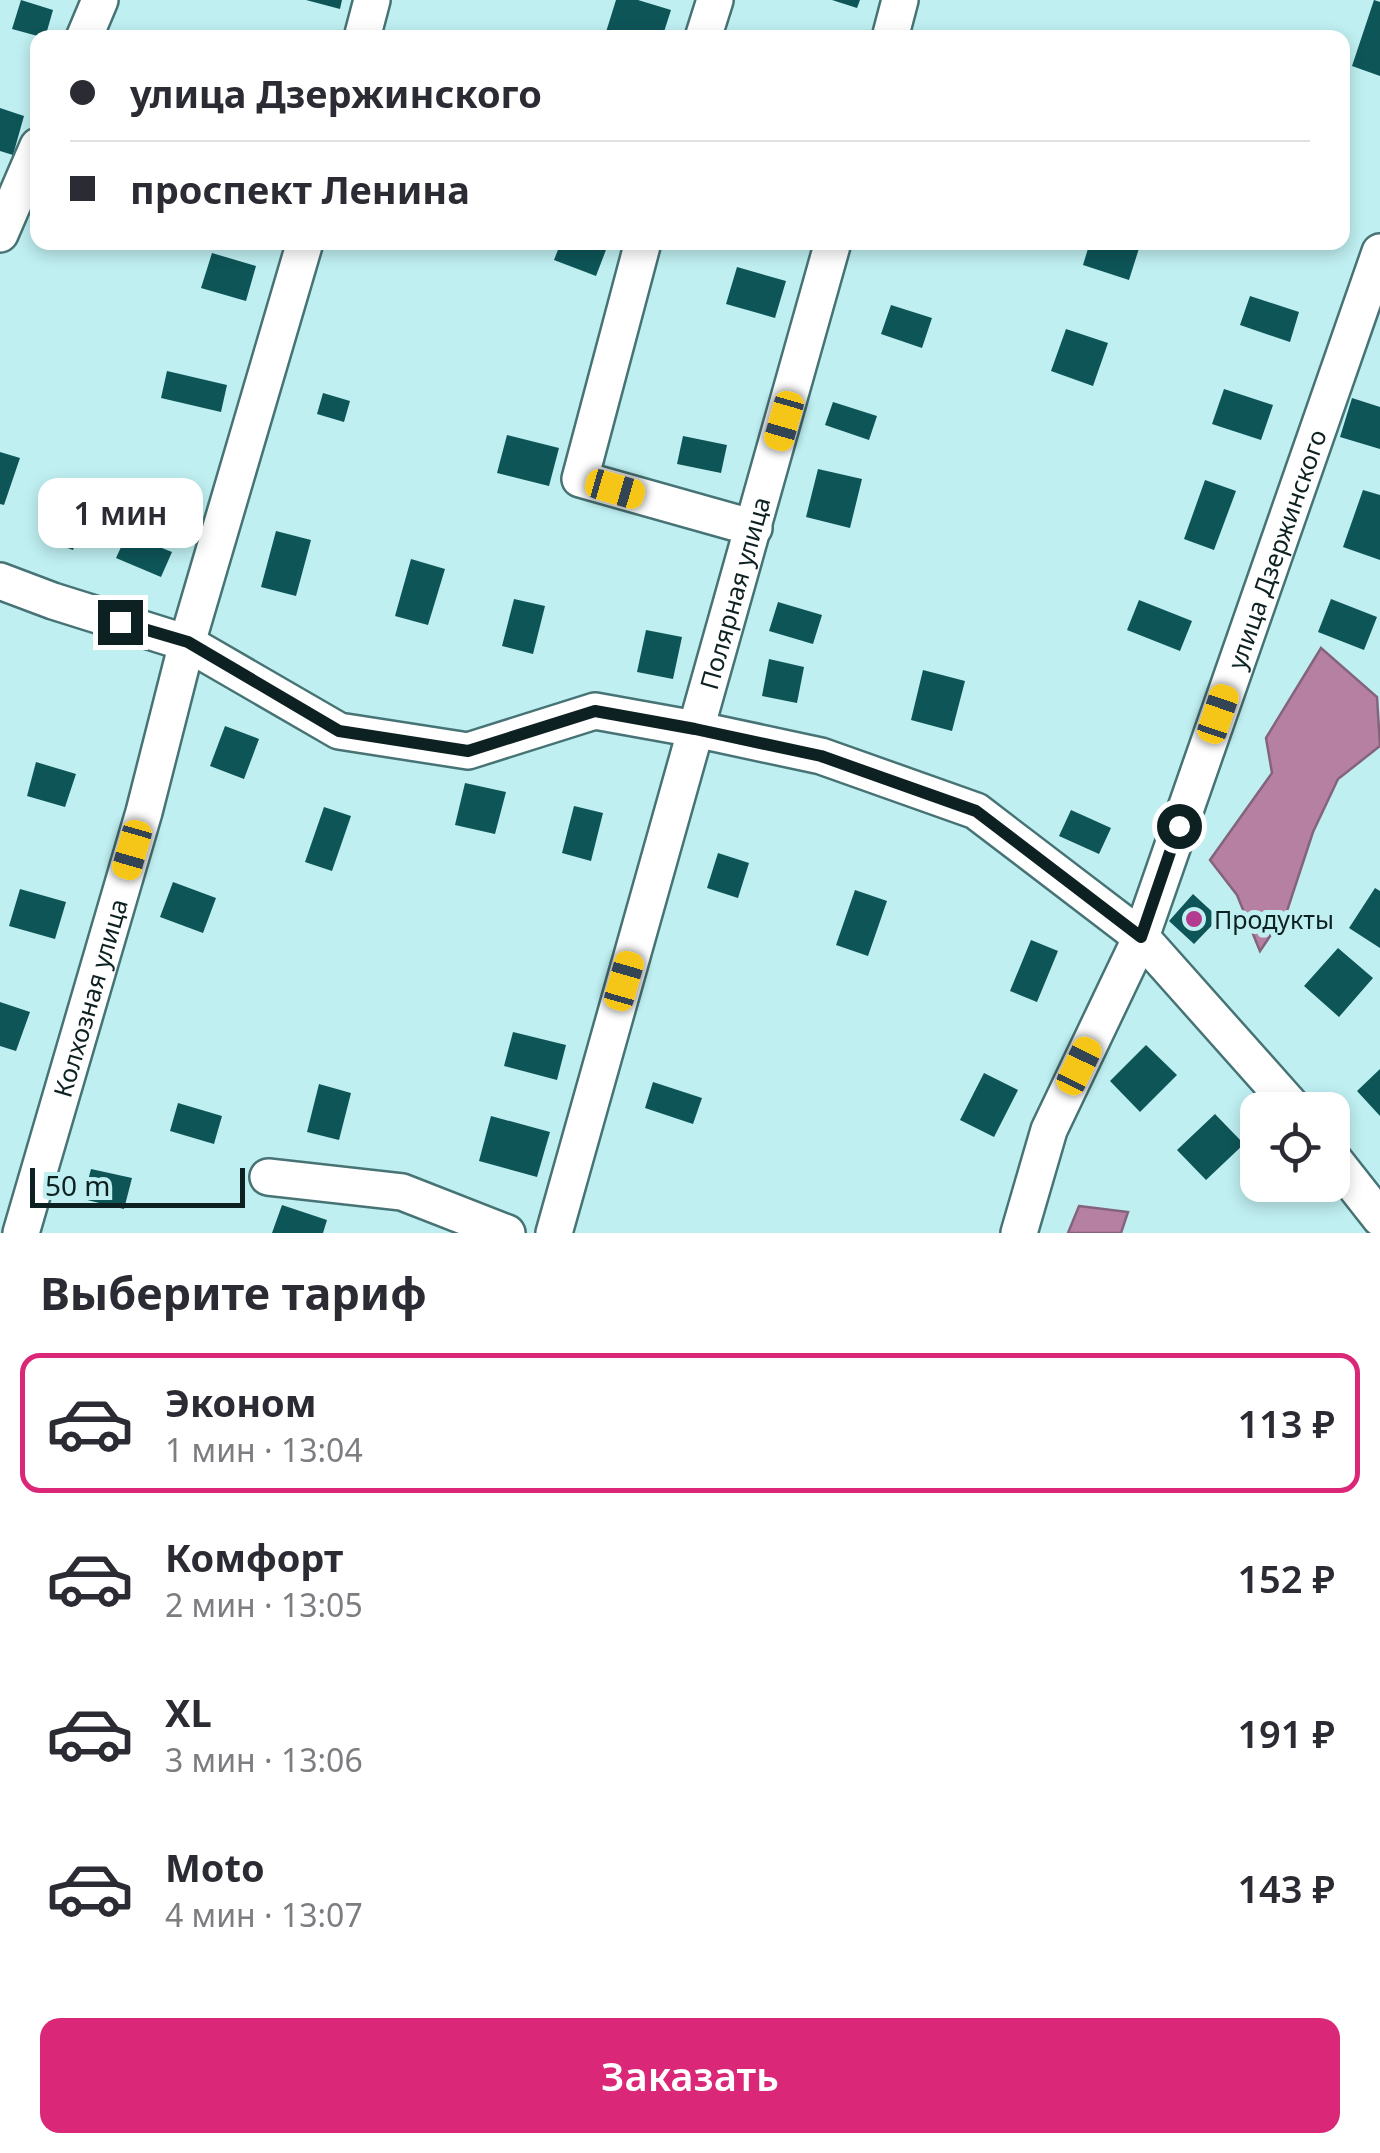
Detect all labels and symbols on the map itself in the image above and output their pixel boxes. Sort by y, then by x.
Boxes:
car [761,388,807,454]
street label: улица Дзержинского [1219,425,1334,673]
car [582,466,648,512]
callout: 1 мин [38,477,202,547]
street label: Полярная улица [691,493,777,693]
route end [98,600,143,645]
car [1194,681,1242,747]
route start [1157,804,1202,849]
car [109,817,155,883]
street label: Колхозная улица [45,895,135,1101]
place label: Продукты [1214,902,1334,936]
marker: Продукты [1183,908,1205,930]
car [601,948,647,1014]
car [1052,1032,1106,1100]
scale bar [30,1163,245,1208]

